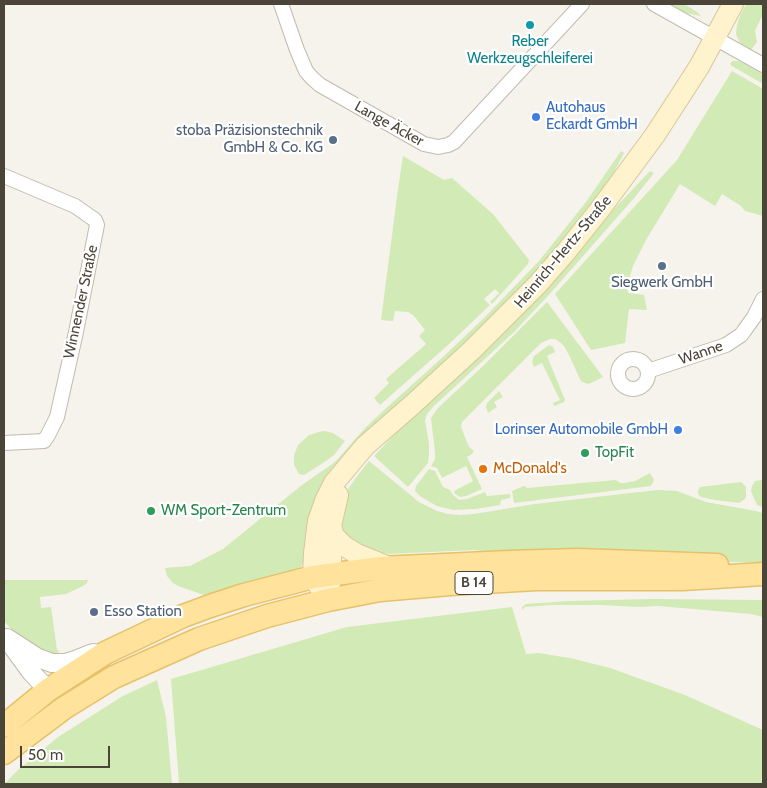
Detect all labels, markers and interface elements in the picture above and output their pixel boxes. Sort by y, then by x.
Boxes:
marker: Reber Werkzeugschleiferei [524,19,536,31]
place label: Reber Werkzeugschleiferei [467,33,593,68]
street label: Lange Äcker [351,98,427,150]
place label: Autohaus Eckardt GmbH [546,99,638,134]
marker: Autohaus Eckardt GmbH [530,111,542,123]
place label: stoba Präzisionstechnik GmbH & Co. KG [176,122,323,157]
marker: stoba Präzisionstechnik GmbH & Co. KG [327,134,339,146]
street label: Heinrich-Hertz-Straße [511,192,615,312]
street label: Winnender Straße [60,243,102,361]
marker: Siegwerk GmbH [656,260,668,272]
place label: Siegwerk GmbH [611,274,713,292]
street label: Wanne [677,337,725,369]
place label: Lorinser Automobile GmbH [495,421,668,439]
marker: Lorinser Automobile GmbH [672,424,684,436]
place label: TopFit [595,444,634,462]
marker: TopFit [579,447,591,459]
place label: McDonald's [493,460,567,478]
marker: McDonald's [477,463,489,475]
place label: WM Sport-Zentrum [161,502,286,520]
marker: WM Sport-Zentrum [145,505,157,517]
road number: B 14 [455,572,493,594]
place label: Esso Station [104,603,182,621]
marker: Esso Station [88,606,100,618]
scale bar [22,736,112,768]
text: 50 m [28,746,63,764]

